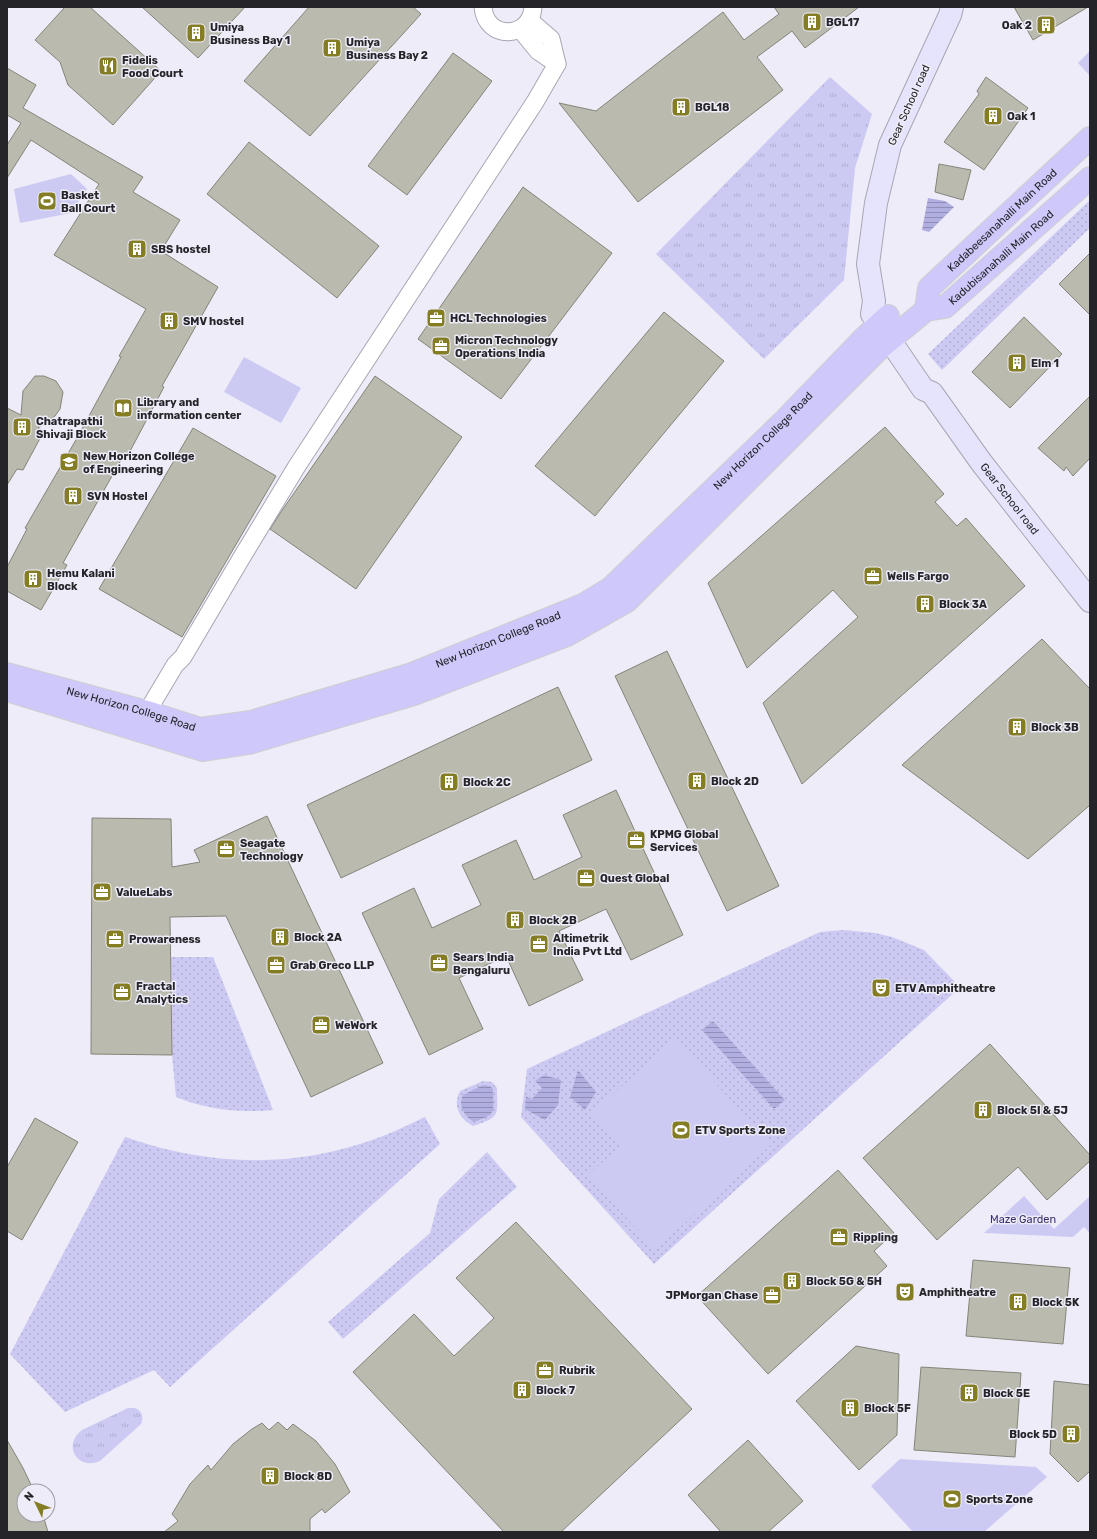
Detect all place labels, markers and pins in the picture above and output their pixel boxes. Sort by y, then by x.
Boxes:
building icon: BGL17 [801,11,823,33]
building icon: Oak 2 [1035,14,1057,36]
place label: BGL17 [826,16,860,29]
place label: Oak 2 [1002,19,1032,32]
place label: Umiya Business Bay 1 [210,21,290,47]
building icon: Umiya Business Bay 1 [185,22,207,44]
place label: Umiya Business Bay 2 [346,36,428,62]
building icon: Umiya Business Bay 2 [321,37,343,59]
place label: Fidelis Food Court [122,54,183,80]
restaurant icon: Fidelis Food Court [97,55,119,77]
building icon: BGL18 [670,96,692,118]
place label: BGL18 [695,101,729,114]
building icon: Oak 1 [982,105,1004,127]
place label: Oak 1 [1007,110,1036,123]
place label: Basket Ball Court [61,189,116,215]
sports icon: Basket Ball Court [36,190,58,212]
building icon: SBS hostel [126,238,148,260]
place label: SBS hostel [151,243,210,256]
office icon: HCL Technologies [425,307,447,329]
building icon: SMV hostel [158,310,180,332]
place label: HCL Technologies [450,312,547,325]
place label: SMV hostel [183,315,244,328]
place label: Micron Technology Operations India [455,334,558,360]
office icon: Micron Technology Operations India [430,335,452,357]
building icon: Elm 1 [1006,352,1028,374]
place label: Elm 1 [1031,357,1059,370]
place label: Library and information center [137,396,241,422]
library icon: Library and information center [112,397,134,419]
place label: Chatrapathi Shivaji Block [36,415,107,441]
building icon: Chatrapathi Shivaji Block [11,416,33,438]
place label: New Horizon College of Engineering [83,450,195,476]
school or university icon: New Horizon College of Engineering [58,451,80,473]
building icon: SVN Hostel [62,485,84,507]
place label: SVN Hostel [87,490,148,503]
office icon: Wells Fargo [862,565,884,587]
place label: Hemu Kalani Block [47,567,115,593]
building icon: Hemu Kalani Block [22,568,44,590]
place label: Wells Fargo [887,570,949,583]
building icon: Block 3A [914,593,936,615]
place label: Block 3A [939,598,987,611]
building icon: Block 3B [1006,716,1028,738]
place label: Block 3B [1031,721,1079,734]
building icon: Block 2D [686,770,708,792]
building icon: Block 2C [438,771,460,793]
place label: Block 2D [711,775,759,788]
place label: Block 2C [463,776,511,789]
place label: KPMG Global Services [650,828,718,854]
office icon: KPMG Global Services [625,829,647,851]
place label: Seagate Technology [240,837,304,863]
office icon: Seagate Technology [215,838,237,860]
office icon: Quest Global [575,867,597,889]
place label: Quest Global [600,872,669,885]
office icon: ValueLabs [91,881,113,903]
place label: ValueLabs [116,886,172,899]
building icon: Block 2B [504,909,526,931]
place label: Block 2B [529,914,577,927]
building icon: Block 2A [269,926,291,948]
office icon: Prowareness [104,928,126,950]
place label: Block 2A [294,931,342,944]
place label: Altimetrik India Pvt Ltd [553,932,622,958]
place label: Prowareness [129,933,201,946]
office icon: Altimetrik India Pvt Ltd [528,933,550,955]
place label: Sears India Bengaluru [453,951,514,977]
office icon: Sears India Bengaluru [428,952,450,974]
office icon: Grab Greco LLP [265,954,287,976]
place label: Grab Greco LLP [290,959,375,972]
theatre icon: ETV Amphitheatre [870,977,892,999]
place label: Fractal Analytics [136,980,188,1006]
office icon: Fractal Analytics [111,981,133,1003]
place label: ETV Amphitheatre [895,982,996,995]
office icon: WeWork [310,1014,332,1036]
place label: WeWork [335,1019,378,1032]
building icon: Block 5I & 5J [972,1099,994,1121]
place label: Block 5I & 5J [997,1104,1068,1117]
sports icon: ETV Sports Zone [670,1119,692,1141]
place label: ETV Sports Zone [695,1124,786,1137]
office icon: Rippling [828,1226,850,1248]
place label: Rippling [853,1231,898,1244]
building icon: Block 5G & 5H [781,1270,803,1292]
place label: Block 5G & 5H [806,1275,882,1288]
theatre icon: Amphitheatre [894,1281,916,1303]
office icon: JPMorgan Chase [761,1284,783,1306]
place label: Amphitheatre [919,1286,997,1299]
place label: JPMorgan Chase [666,1289,758,1302]
building icon: Block 5K [1007,1291,1029,1313]
place label: Block 5K [1032,1296,1080,1309]
office icon: Rubrik [534,1359,556,1381]
place label: Rubrik [559,1364,596,1377]
building icon: Block 7 [511,1379,533,1401]
building icon: Block 5E [958,1382,980,1404]
place label: Block 7 [536,1384,576,1397]
place label: Block 5E [983,1387,1030,1400]
building icon: Block 5F [839,1397,861,1419]
place label: Block 5F [864,1402,911,1415]
building icon: Block 5D [1060,1423,1082,1445]
place label: Block 5D [1009,1428,1057,1441]
building icon: Block 8D [259,1465,281,1487]
place label: Block 8D [284,1470,332,1483]
sports icon: Sports Zone [941,1488,963,1510]
place label: Sports Zone [966,1493,1033,1506]

